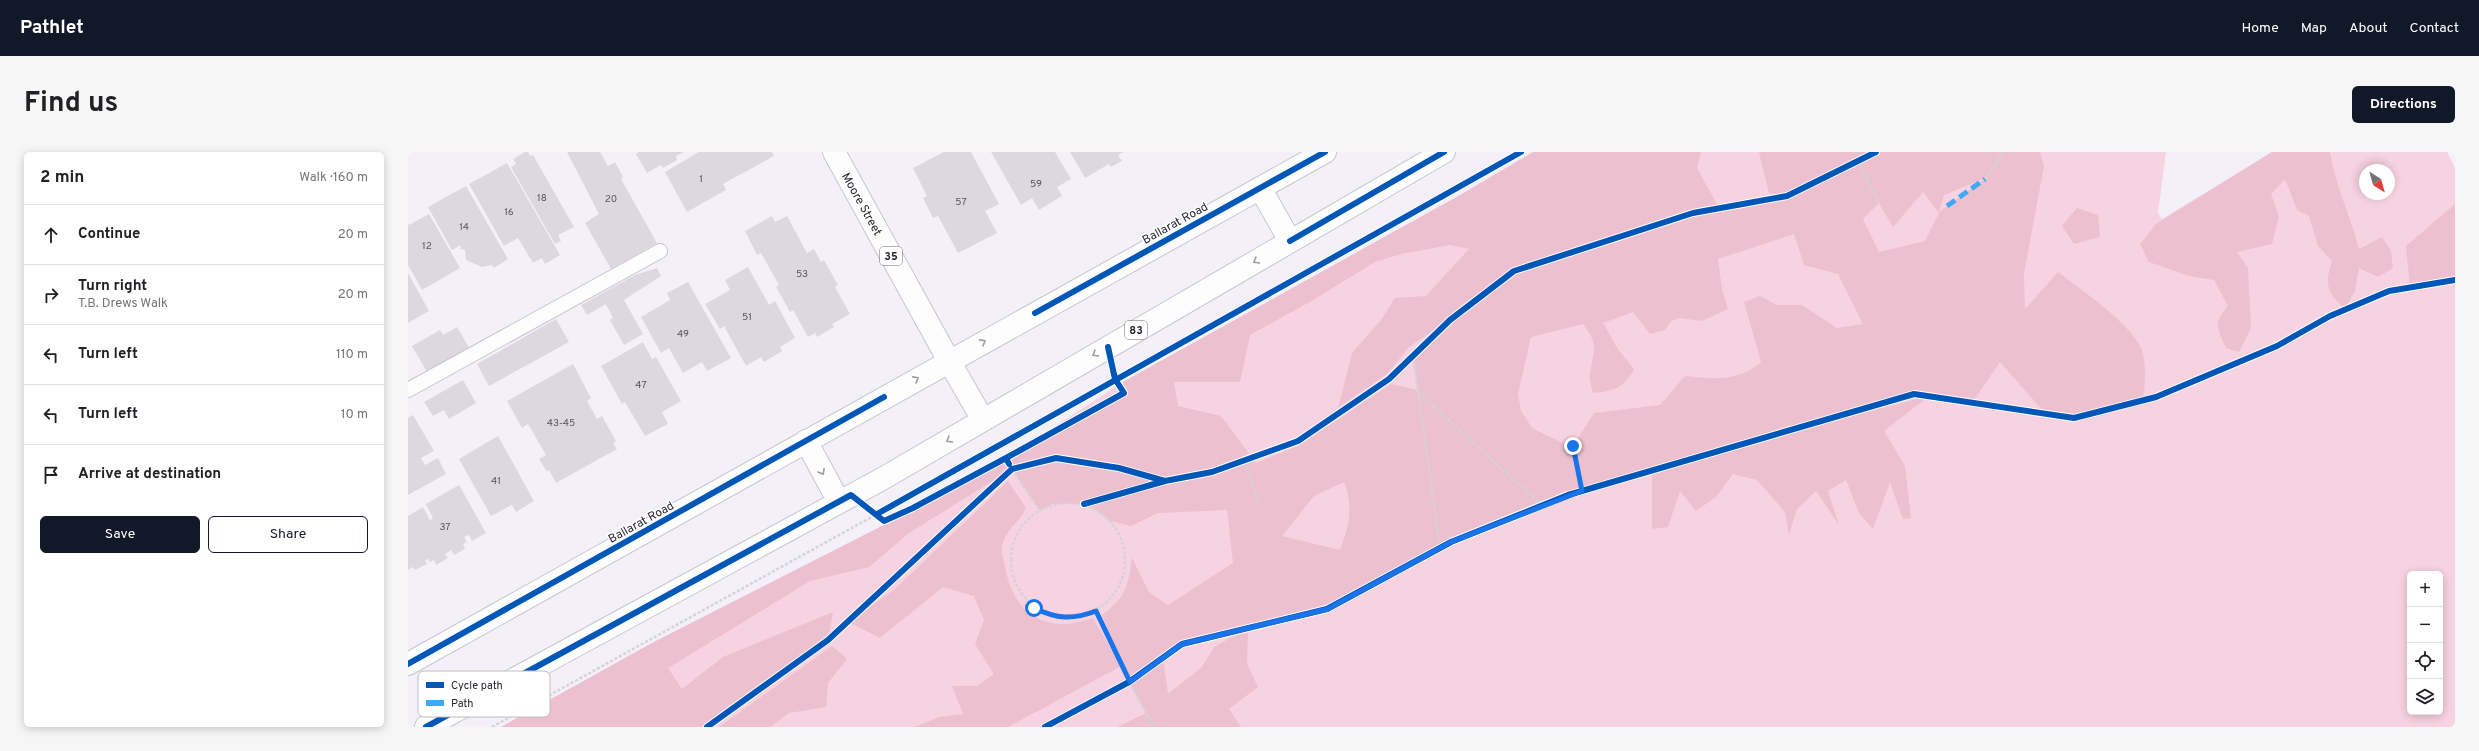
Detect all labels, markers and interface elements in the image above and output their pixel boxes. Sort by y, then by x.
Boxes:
text: Pathlet [20,16,84,40]
text: Home [2242,20,2279,37]
text: Map [2301,20,2327,37]
text: About [2349,20,2388,37]
text: Contact [2410,20,2459,37]
text: Find us [24,86,118,122]
button: Directions [2352,86,2455,123]
north arrow [2359,164,2395,200]
text: 2 min [40,167,84,189]
text: Walk · 160 m [299,170,368,186]
street label: Moore Street [837,170,885,239]
house number: 1 [699,173,703,186]
house number: 59 [1030,178,1042,191]
house number: 18 [537,192,547,205]
house number: 20 [605,193,617,206]
house number: 57 [955,196,967,209]
street label: Ballarat Road [1140,199,1211,249]
house number: 16 [504,206,514,219]
house number: 14 [459,221,469,234]
icon: ahead [40,224,62,246]
text: Continue [78,225,140,244]
text: 20 m [338,227,368,243]
house number: 12 [422,240,432,253]
road number: 35 [880,247,902,265]
one-way arrow [1253,256,1260,263]
house number: 53 [796,268,808,281]
text: Turn right [78,277,147,296]
icon: right [40,284,62,306]
text: 20 m [338,287,368,303]
text: T.B. Drews Walk [78,296,168,312]
house number: 51 [742,311,752,324]
road number: 83 [1125,321,1147,339]
house number: 49 [677,328,689,341]
one-way arrow [979,339,986,347]
icon: left [40,344,62,366]
text: Turn left [78,345,138,364]
text: 110 m [336,347,368,363]
one-way arrow [1092,350,1099,357]
one-way arrow [912,377,919,384]
house number: 47 [635,379,647,392]
icon: left [40,404,62,426]
text: Turn left [78,405,138,424]
text: 10 m [341,407,368,423]
house number: 43-45 [547,417,575,430]
one-way arrow [946,435,953,442]
route end [1564,437,1582,455]
icon: arrive [40,464,62,486]
text: Arrive at destination [78,465,221,484]
one-way arrow [818,467,825,475]
house number: 41 [491,475,501,488]
street label: Ballarat Road [606,498,677,548]
button: Save [40,516,200,553]
button: Share [208,516,368,553]
house number: 37 [439,521,451,534]
map controls [2407,571,2443,715]
button: + [2407,571,2443,607]
route start [1025,599,1043,617]
button: − [2407,607,2443,643]
button: locate [2407,643,2443,679]
legend [418,671,550,717]
text: Cycle path [451,679,503,693]
button: layers [2407,679,2443,715]
text: Path [451,697,473,711]

